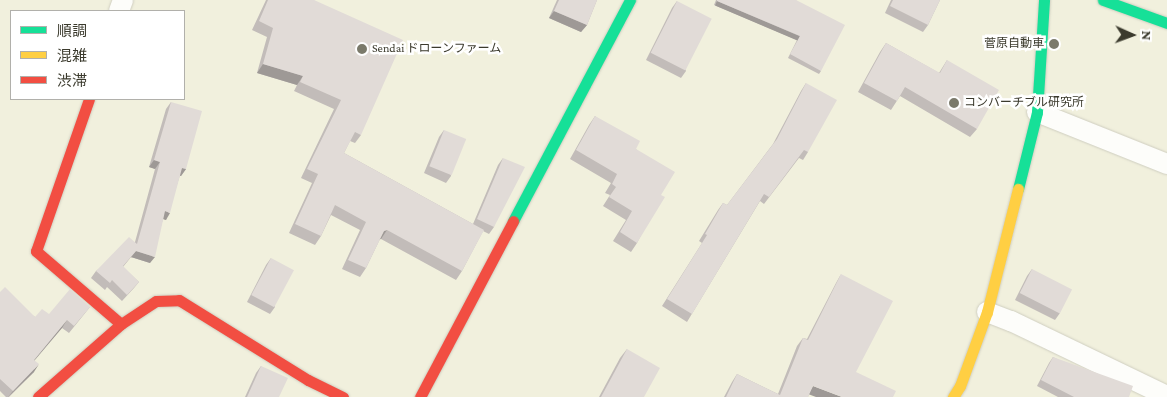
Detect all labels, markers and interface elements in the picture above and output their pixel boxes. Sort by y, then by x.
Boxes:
legend [10,10,185,100]
north arrow [1107,10,1157,60]
text: 順調 [57,23,87,39]
text: N [1139,30,1155,41]
place label: 菅原自動車 [984,37,1044,51]
marker: 菅原自動車 [1048,38,1060,50]
place label: Sendai ドローンファーム [372,42,503,56]
marker: Sendai ドローンファーム [356,43,368,55]
text: 混雑 [57,48,87,64]
text: 渋滞 [57,73,87,89]
place label: コンバーチブル研究所 [964,96,1084,110]
marker: コンバーチブル研究所 [948,97,960,109]

